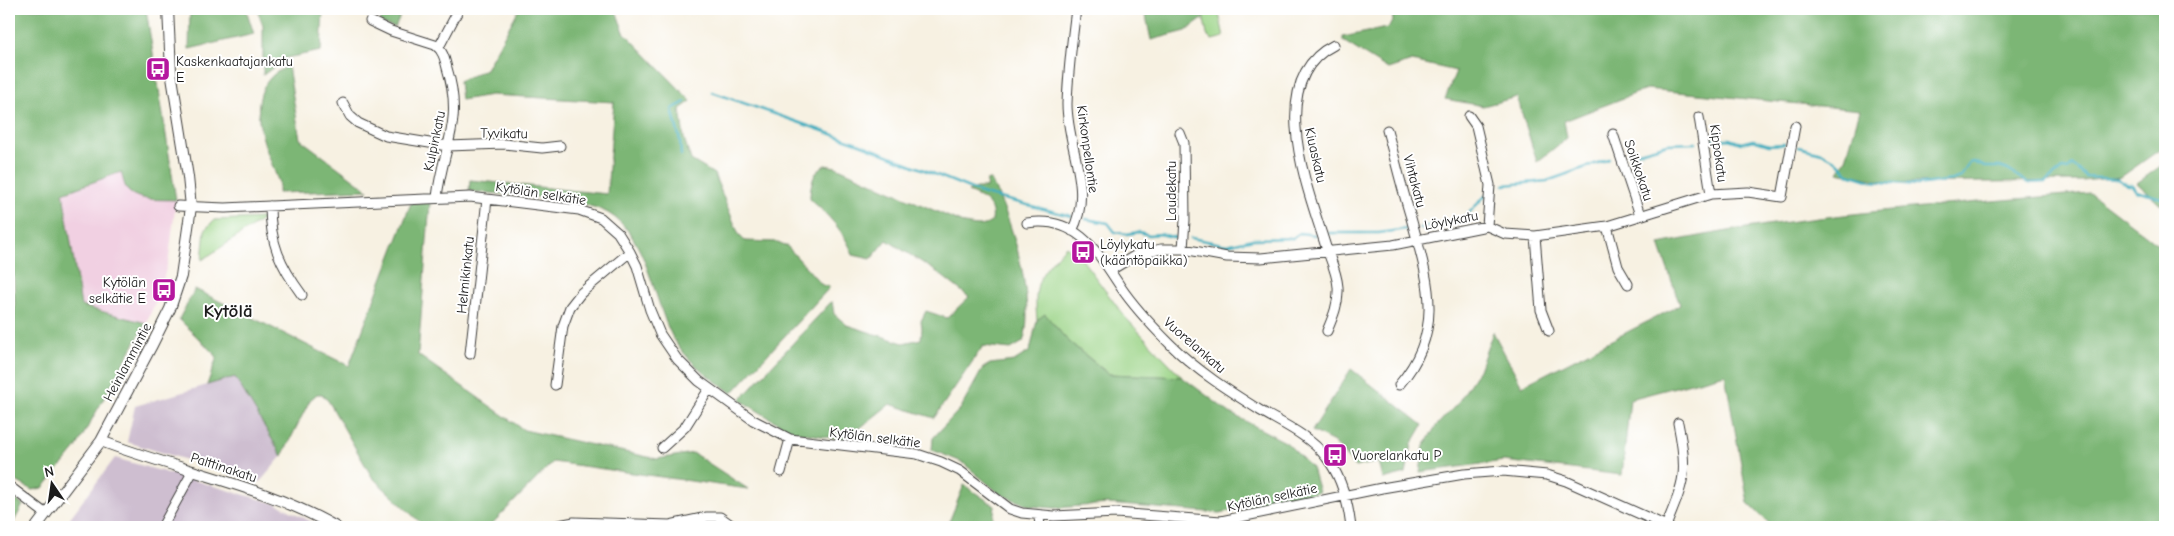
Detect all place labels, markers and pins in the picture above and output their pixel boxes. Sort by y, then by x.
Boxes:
place label: Kaskenkaatajankatu E [176,53,293,86]
bus stop icon: Kaskenkaatajankatu E [145,56,171,82]
place label: Löylykatu (kääntöpaikka) [1100,236,1188,269]
bus stop icon: Löylykatu (kääntöpaikka) [1070,239,1096,265]
place label: Kytölän selkätie E [89,274,146,307]
bus stop icon: Kytölän selkätie E [151,277,177,303]
bus stop icon: Vuorelankatu P [1322,442,1348,468]
place label: Vuorelankatu P [1352,447,1442,464]

